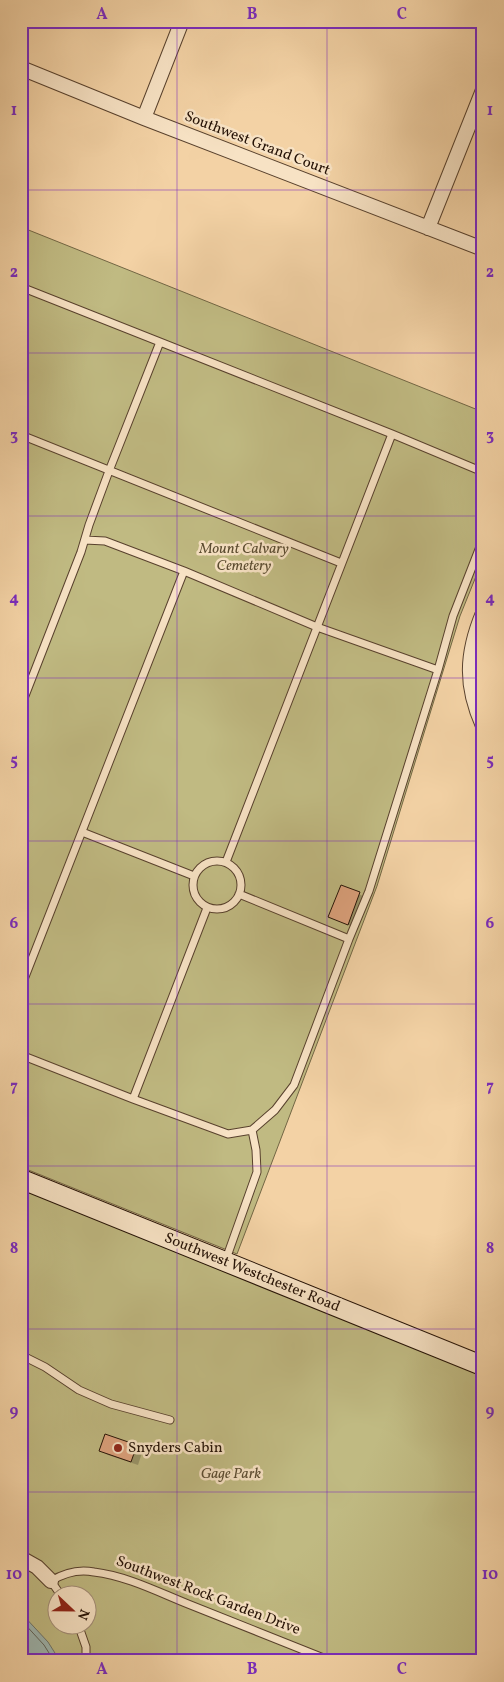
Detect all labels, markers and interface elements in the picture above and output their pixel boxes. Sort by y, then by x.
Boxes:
text: A [96,4,108,26]
text: B [247,4,258,26]
text: C [397,4,407,26]
text: 1 [11,100,17,122]
text: 1 [487,100,493,122]
street label: Southwest Grand Court [181,107,333,181]
text: 2 [10,262,18,284]
text: 2 [486,262,494,284]
text: 3 [10,425,18,447]
text: 3 [486,425,494,447]
park label: Mount Calvary Cemetery [198,539,289,577]
text: 4 [9,588,19,610]
text: 4 [485,588,495,610]
text: 5 [10,750,18,772]
text: 5 [486,750,494,772]
text: 6 [10,913,19,935]
text: 6 [486,913,495,935]
text: 7 [10,1076,18,1098]
text: 7 [486,1076,494,1098]
street label: Southwest Westchester Road [161,1228,343,1318]
text: 8 [10,1238,18,1260]
text: 8 [486,1238,494,1260]
text: 9 [10,1401,19,1423]
text: 9 [486,1401,495,1423]
place label: Snyders Cabin [128,1438,223,1459]
marker: Snyders Cabin [112,1442,124,1454]
park label: Gage Park [201,1464,261,1485]
street label: Southwest Rock Garden Drive [113,1551,303,1641]
text: 10 [6,1564,22,1586]
text: 10 [482,1564,498,1586]
north arrow [48,1584,98,1634]
text: N [72,1606,93,1623]
text: A [96,1659,108,1681]
text: B [247,1659,258,1681]
text: C [397,1659,407,1681]

